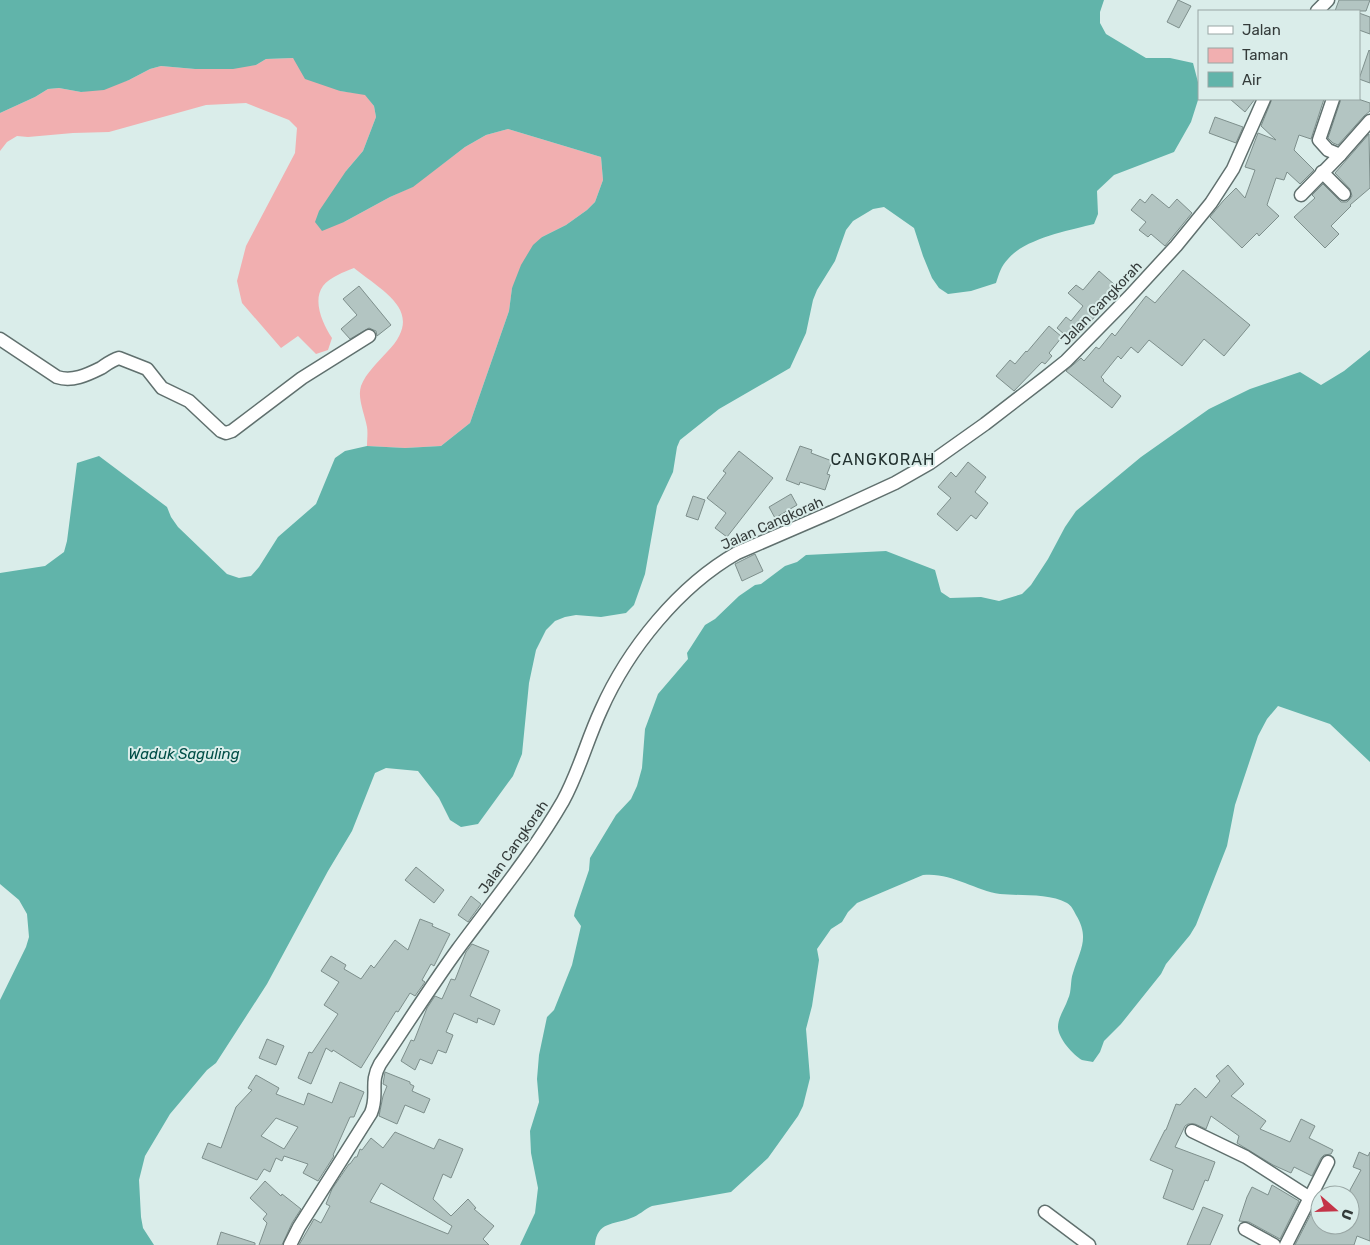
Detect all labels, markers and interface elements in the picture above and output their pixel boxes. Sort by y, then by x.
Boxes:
legend [1198,10,1360,100]
text: Jalan [1242,21,1281,39]
text: Taman [1242,46,1288,64]
text: Air [1242,71,1262,89]
street label: Jalan Cangkorah [1057,258,1146,349]
district label: CANGKORAH [831,450,935,469]
street label: Jalan Cangkorah [719,493,826,554]
water label: Waduk Saguling [128,745,240,763]
street label: Jalan Cangkorah [475,797,552,897]
north arrow [1310,1185,1360,1235]
text: U [1337,1207,1356,1222]

